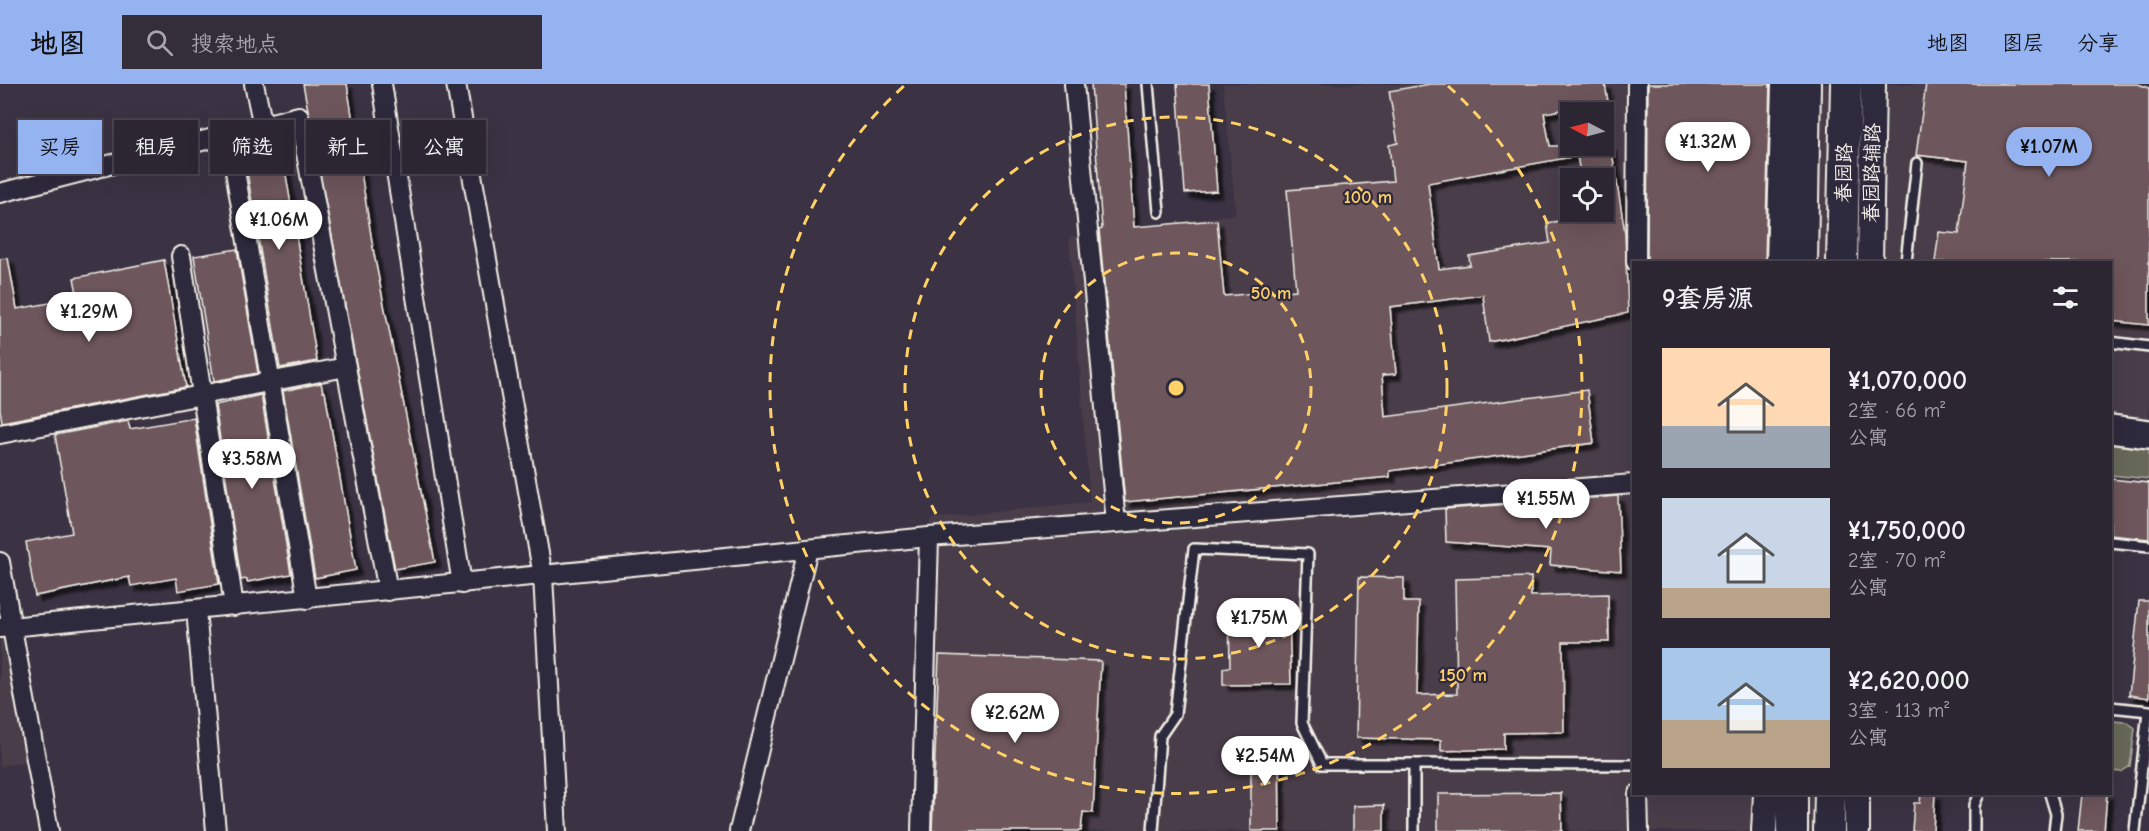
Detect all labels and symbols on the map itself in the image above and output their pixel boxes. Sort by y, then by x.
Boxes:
north arrow [1560,102,1614,156]
pin: ¥1.32M [1659,122,1757,173]
street label: 春园路辅路 [1860,122,1884,223]
pin: ¥1.07M [2000,127,2098,178]
street label: 春园路 [1832,142,1856,203]
text: 100 m [1344,187,1392,208]
pin: ¥1.06M [230,200,328,251]
text: 50 m [1251,283,1291,304]
pin: ¥1.29M [40,292,138,343]
centre of rings [1166,378,1186,398]
pin: ¥3.58M [203,439,301,490]
pin: ¥1.55M [1497,479,1595,530]
pin: ¥1.75M [1210,598,1308,649]
text: 150 m [1439,665,1487,686]
pin: ¥2.62M [966,693,1064,744]
pin: ¥2.54M [1216,736,1314,787]

